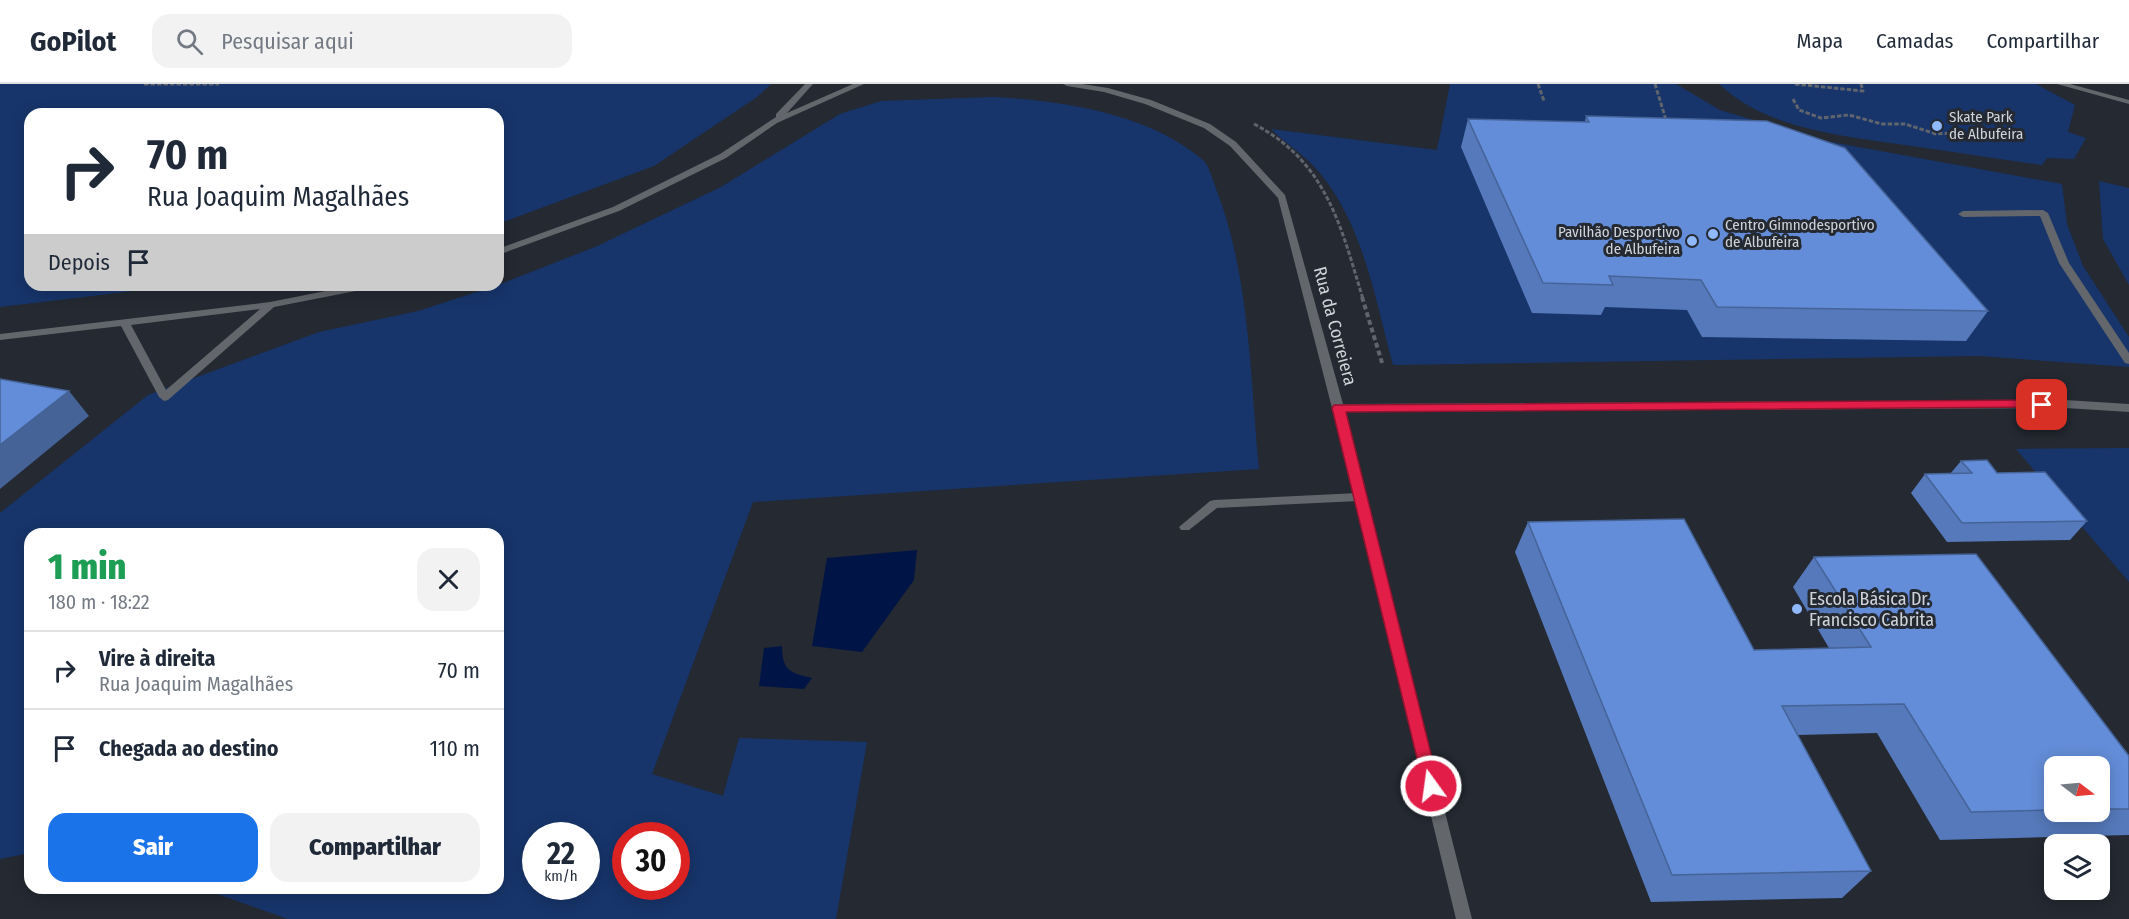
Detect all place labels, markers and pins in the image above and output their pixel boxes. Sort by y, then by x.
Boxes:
place label: Skate Park de Albufeira [1949,108,2023,143]
marker: Skate Park de Albufeira [1930,119,1944,133]
place label: Centro Gimnodesportivo de Albufeira [1725,216,1875,251]
place label: Pavilhão Desportivo de Albufeira [1558,223,1680,258]
marker: Centro Gimnodesportivo de Albufeira [1706,227,1720,241]
marker: Pavilhão Desportivo de Albufeira [1685,234,1699,248]
pin [2016,379,2067,430]
place label: Escola Básica Dr. Francisco Cabrita [1809,588,1934,631]
marker: Escola Básica Dr. Francisco Cabrita [1790,602,1804,616]

